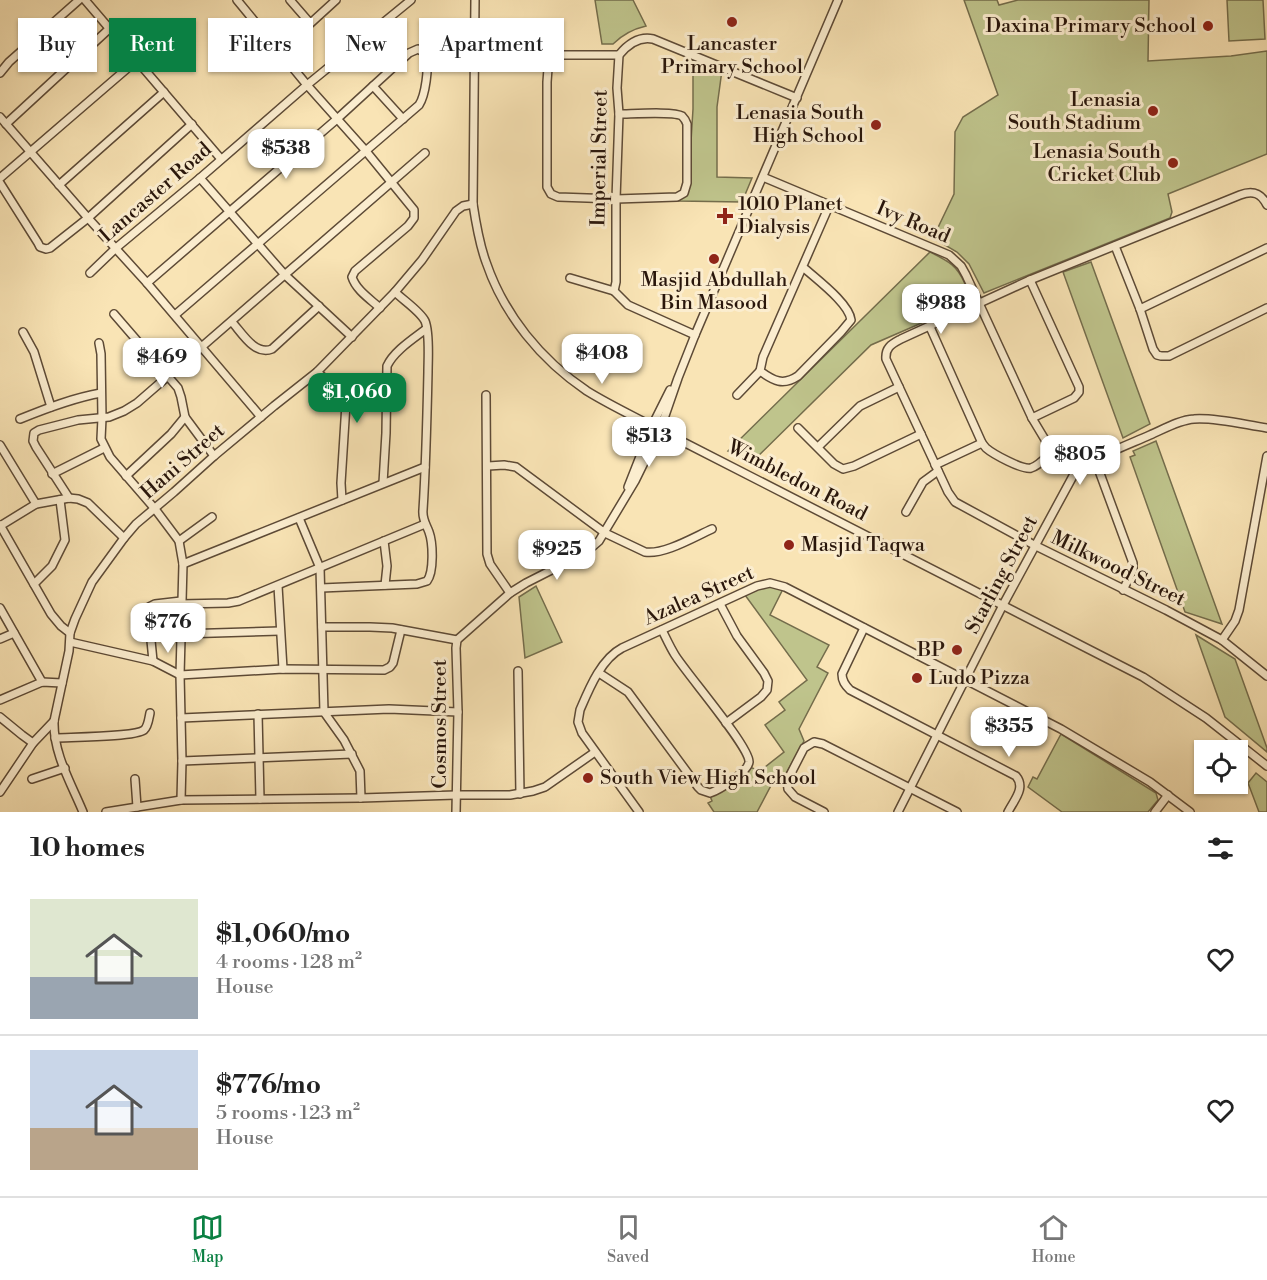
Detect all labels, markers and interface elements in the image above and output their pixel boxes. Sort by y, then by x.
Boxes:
place label: Daxina Primary School [986,14,1196,39]
marker: Lancaster Primary School [725,15,739,29]
chip: Buy [18,18,97,72]
chip: Rent [109,18,196,72]
chip: Filters [208,18,313,72]
chip: New [325,18,407,72]
chip: Apartment [419,18,564,72]
marker: Daxina Primary School [1201,19,1215,33]
place label: Lancaster Primary School [661,32,803,80]
place label: Lenasia South Stadium [1008,88,1142,136]
street label: Imperial Street [586,89,614,227]
place label: Lenasia South High School [736,101,864,149]
marker: Lenasia South Stadium [1146,104,1160,118]
marker: Lenasia South High School [869,118,883,132]
pin: $538 [250,129,322,180]
text: $538 [261,136,311,161]
street label: Lancaster Road [95,137,218,249]
place label: Lenasia South Cricket Club [1033,140,1161,188]
marker: Lenasia South Cricket Club [1166,156,1180,170]
place label: 1010 Planet Dialysis [738,192,843,240]
street label: Ivy Road [872,196,954,250]
marker: 1010 Planet Dialysis [716,207,734,225]
marker: Masjid Abdullah Bin Masood [707,252,721,266]
place label: Masjid Abdullah Bin Masood [641,268,787,316]
pin: $988 [905,284,977,335]
text: $988 [916,291,966,316]
pin: $408 [566,334,638,385]
pin: $469 [126,338,198,389]
text: $408 [576,341,628,366]
text: $469 [137,345,187,370]
pin: $1,060 [308,373,406,424]
text: $1,060 [322,380,392,405]
pin: $513 [613,417,685,468]
street label: Hani Street [136,419,230,505]
text: $513 [626,424,672,449]
street label: Wimbledon Road [722,434,872,527]
pin: $805 [1044,435,1116,486]
text: $805 [1054,442,1106,467]
street label: Starling Street [960,511,1044,639]
street label: Milkwood Street [1047,526,1189,612]
pin: $925 [521,530,593,581]
place label: Masjid Taqwa [801,533,926,558]
text: $925 [532,537,582,562]
marker: Masjid Taqwa [782,538,796,552]
street label: Azalea Street [639,561,758,632]
pin: $776 [132,603,204,654]
text: $776 [145,610,191,635]
place label: BP [916,638,945,663]
marker: BP [950,643,964,657]
street label: Cosmos Street [428,659,453,789]
place label: Ludo Pizza [929,666,1031,691]
marker: Ludo Pizza [910,671,924,685]
pin: $355 [973,707,1045,758]
text: $355 [985,714,1033,739]
map controls [1194,740,1248,794]
button: locate [1194,740,1248,794]
place label: South View High School [600,766,816,791]
marker: South View High School [581,771,595,785]
text: 10 homes [30,832,145,864]
icon: filters [1204,832,1237,865]
text: $1,060/mo [216,918,350,950]
icon: home [78,923,150,995]
icon: heart [1204,943,1237,976]
text: 4 rooms · 128 m² [216,950,362,975]
text: House [216,975,274,1000]
text: $776/mo [216,1069,321,1101]
icon: home [78,1074,150,1146]
icon: heart [1204,1094,1237,1127]
text: 5 rooms · 123 m² [216,1101,360,1126]
text: House [216,1126,274,1151]
tab: Map [191,1211,224,1267]
tab: Saved [607,1211,649,1267]
tab: Home [1032,1211,1076,1267]

